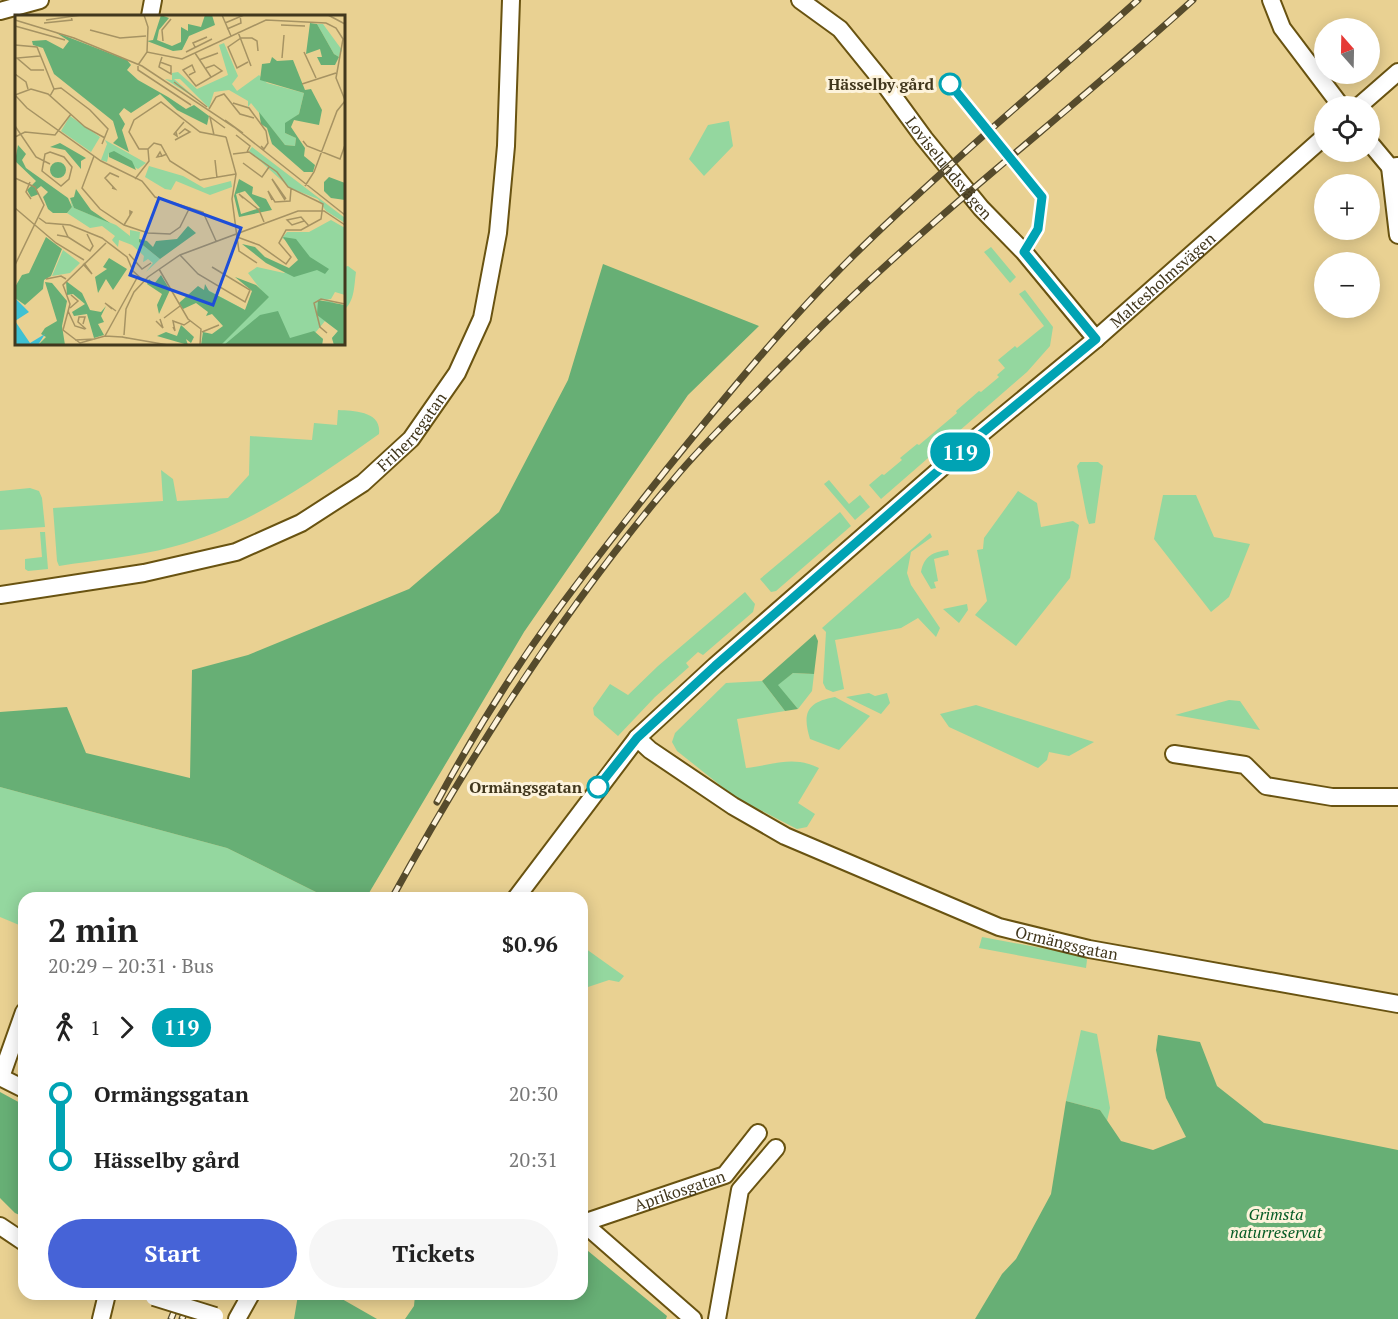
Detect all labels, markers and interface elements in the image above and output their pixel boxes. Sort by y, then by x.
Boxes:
inset map [15,15,345,345]
north arrow [1314,18,1380,84]
map controls [1314,18,1380,318]
place label: Hässelby gård [828,73,934,95]
marker: Hässelby gård [939,73,961,95]
button: locate [1314,96,1380,162]
street label: Loviselundsvägen [901,112,998,225]
button: + [1314,174,1380,240]
street label: Maltesholmsvägen [1105,227,1220,332]
button: − [1314,252,1380,318]
street label: Friherregatan [372,387,452,476]
line badge: 119 [926,432,994,472]
text: 119 [942,438,978,466]
place label: Ormängsgatan [469,776,583,798]
marker: Ormängsgatan [587,776,609,798]
text: 2 min [48,908,138,951]
street label: Ormängsgatan [1013,920,1120,965]
text: $0.96 [502,929,558,958]
text: 20:29 – 20:31 · Bus [48,952,214,979]
icon: walk [48,1011,81,1044]
icon: forward [110,1011,143,1044]
text: 119 [164,1013,199,1041]
text: 1 [90,1014,101,1041]
text: Ormängsgatan [94,1079,249,1108]
text: 20:30 [509,1080,558,1107]
text: Hässelby gård [94,1145,240,1174]
text: 20:31 [509,1146,558,1173]
street label: Aprikosgatan [631,1165,729,1216]
park label: Grimsta naturreservat [1230,1203,1323,1243]
button: Start [48,1219,297,1288]
button: Tickets [309,1219,558,1288]

